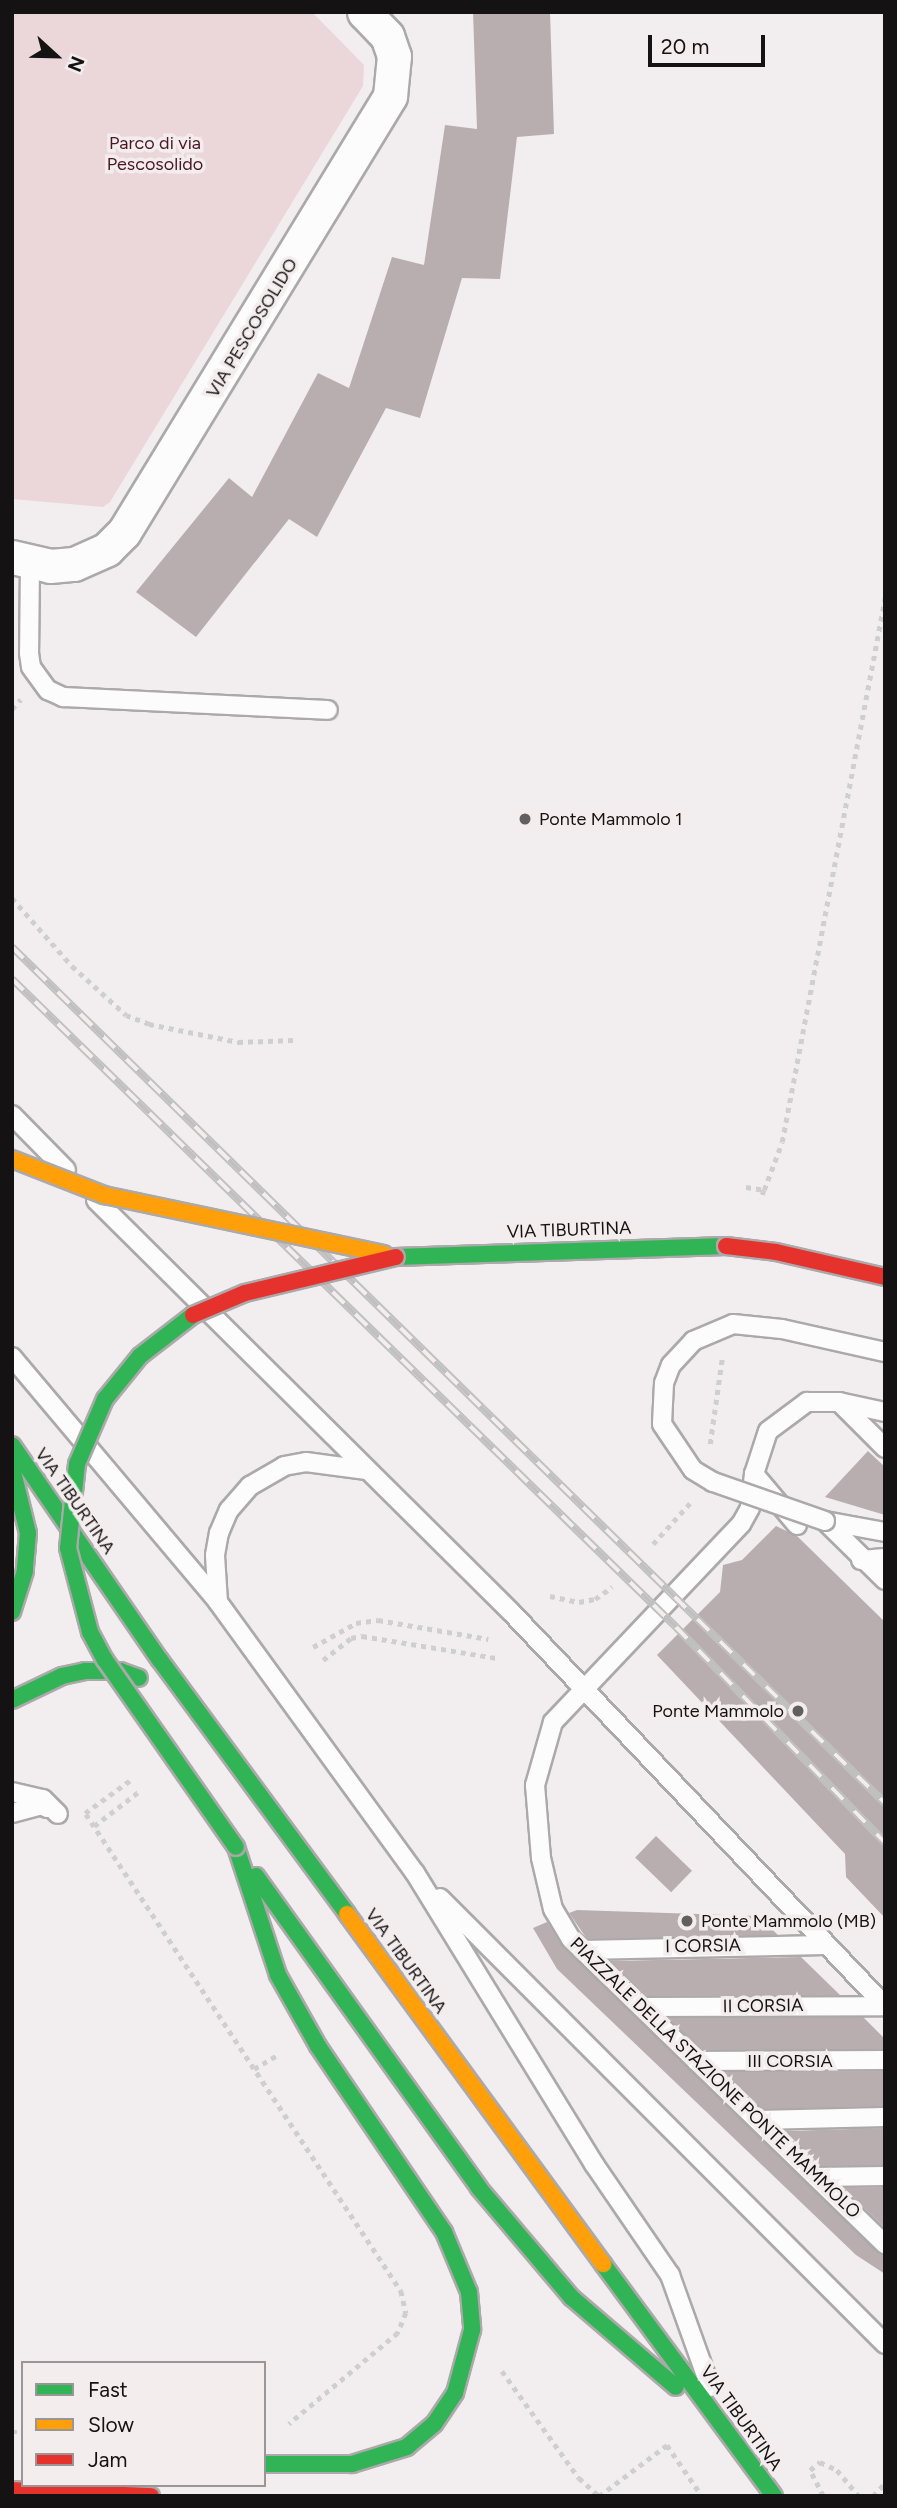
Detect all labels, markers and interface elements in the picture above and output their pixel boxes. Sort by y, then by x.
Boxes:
north arrow [21,21,91,91]
scale bar [652,21,769,65]
text: 20 m [661,34,709,59]
text: N [63,53,89,75]
park label: Parco di via Pescosolido [107,133,203,176]
street label: VIA PESCOSOLIDO [202,254,302,402]
place label: Ponte Mammolo 1 [539,808,683,830]
marker: Ponte Mammolo 1 [517,811,533,827]
street label: VIA TIBURTINA [506,1217,632,1243]
street label: VIA TIBURTINA [30,1444,120,1558]
place label: Ponte Mammolo [652,1700,784,1722]
marker: Ponte Mammolo [790,1703,806,1719]
street label: VIA TIBURTINA [361,1904,451,2018]
place label: Ponte Mammolo (MB) [701,1910,876,1932]
marker: Ponte Mammolo (MB) [679,1913,695,1929]
street label: PIAZZALE DELLA STAZIONE PONTE MAMMOLO [565,1933,865,2223]
street label: I CORSIA [665,1935,741,1957]
street label: II CORSIA [723,1994,803,2018]
street label: III CORSIA [747,2050,833,2072]
legend [21,2361,266,2487]
street label: VIA TIBURTINA [696,2361,786,2475]
text: Fast [88,2377,128,2402]
text: Slow [88,2412,134,2437]
text: Jam [88,2447,127,2472]

